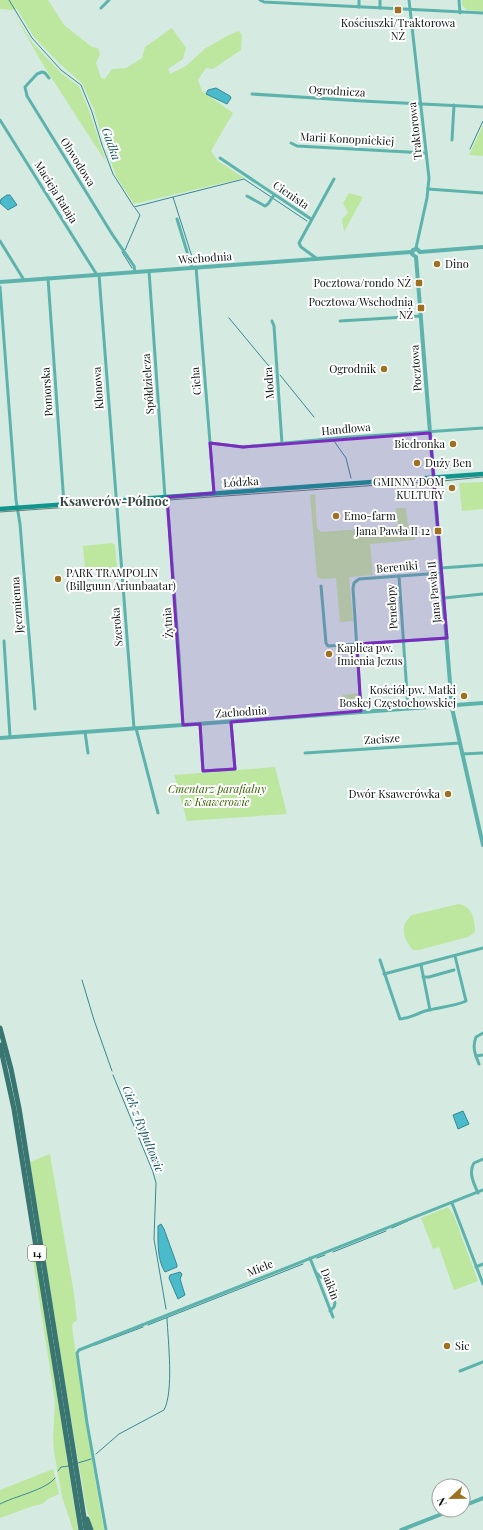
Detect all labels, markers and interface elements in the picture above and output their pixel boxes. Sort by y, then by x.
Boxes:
marker: Kościuszki/Traktorowa NŻ [393,5,403,15]
place label: Kościuszki/Traktorowa NŻ [341,15,456,43]
street label: Ogrodnicza [308,82,366,100]
street label: Traktorowa [404,101,425,161]
water label: Gadka [99,125,125,162]
street label: Marii Konopnickiej [300,129,395,148]
street label: Obwodowa [58,134,100,189]
street label: Macieja Rataja [31,158,82,226]
street label: Cienista [270,177,313,212]
street label: Wschodnia [177,248,233,267]
place label: Dino [445,256,469,271]
marker: Dino [432,259,442,269]
place label: Pocztowa/rondo NŻ [314,275,411,290]
marker: Pocztowa/rondo NŻ [414,278,424,288]
place label: Pocztowa/Wschodnia NŻ [308,294,414,322]
marker: Pocztowa/Wschodnia NŻ [416,303,426,313]
street label: Pocztowa [406,344,425,392]
street label: Spółdzielcza [138,353,157,415]
place label: Ogrodnik [329,361,376,376]
marker: Ogrodnik [379,364,389,374]
street label: Pomorska [37,366,56,417]
street label: Klonowa [88,366,106,410]
street label: Cicha [187,366,204,396]
street label: Modra [260,366,277,400]
street label: Handlowa [321,419,372,438]
place label: Biedronka [394,436,446,451]
marker: Biedronka [448,439,458,449]
place label: Duży Ben [425,455,472,470]
marker: Duży Ben [412,458,422,468]
street label: Łódzka [223,473,260,490]
place label: GMINNY DOM KULTURY [373,474,444,502]
marker: GMINNY DOM KULTURY [447,483,457,493]
district label: Ksawerów-Północ [60,492,169,509]
place label: Emo-farm [344,508,396,523]
marker: Emo-farm [331,511,341,521]
place label: Jana Pawła II 12 [355,523,430,538]
marker: Jana Pawła II 12 [433,526,443,536]
street label: Bereniki [376,557,418,576]
street label: Jana Pawła II [423,560,444,625]
place label: PARK TRAMPOLIN (Billguun Ariunbaatar) [66,565,176,593]
marker: PARK TRAMPOLIN (Billguun Ariunbaatar) [53,574,63,584]
street label: Jęczmienna [7,576,26,635]
street label: Penelopy [382,584,401,630]
street label: Żytnia [159,606,176,639]
street label: Szeroka [107,607,126,647]
place label: Kaplica pw. Imienia Jezus [337,640,403,668]
marker: Kaplica pw. Imienia Jezus [324,649,334,659]
place label: Kościół pw. Matki Boskej Częstochowskiej [339,682,456,710]
marker: Kościół pw. Matki Boskej Częstochowskiej [459,691,469,701]
street label: Zachodnia [215,702,268,721]
street label: Zacisze [363,730,401,747]
park label: Cmentarz parafialny w Ksawerowie [168,781,267,809]
place label: Dwór Ksawerówka [349,786,441,801]
marker: Dwór Ksawerówka [443,789,453,799]
water label: Ciek z Rypułtowic [119,1083,169,1175]
road number: 14 [28,1245,46,1261]
street label: Miele [244,1255,276,1280]
street label: Daikin [318,1266,343,1302]
place label: Sic [455,1338,470,1353]
marker: Sic [442,1341,452,1351]
north arrow [431,1478,471,1518]
text: N [433,1495,450,1508]

